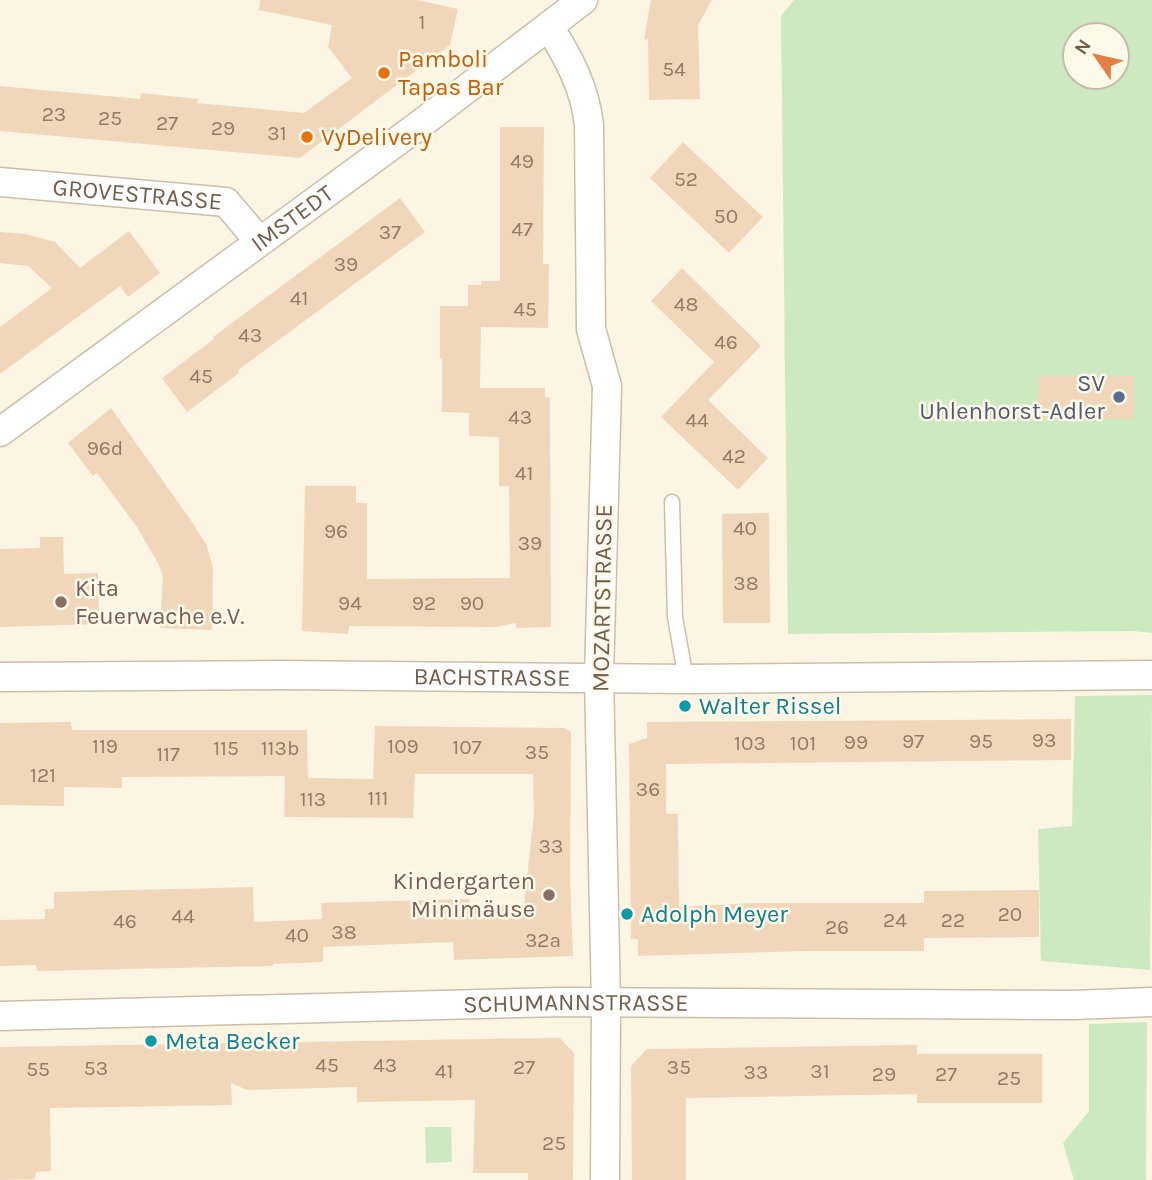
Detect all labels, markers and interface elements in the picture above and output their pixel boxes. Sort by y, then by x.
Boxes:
house number: 1 [419,10,425,34]
north arrow [1061,21,1131,91]
text: N [1070,35,1096,59]
place label: Pamboli Tapas Bar [398,45,504,101]
house number: 54 [662,57,686,81]
marker: Pamboli Tapas Bar [376,65,392,81]
house number: 23 [42,102,66,126]
house number: 25 [98,106,122,130]
house number: 27 [156,111,178,135]
house number: 29 [211,116,235,140]
house number: 31 [267,121,287,145]
place label: VyDelivery [321,123,432,151]
marker: VyDelivery [299,129,315,145]
house number: 49 [510,149,534,173]
house number: 52 [674,167,698,191]
street label: GROVESTRASSE [52,173,223,216]
street label: IMSTEDT [246,179,339,258]
house number: 50 [714,204,738,228]
house number: 47 [511,217,533,241]
house number: 37 [379,220,401,244]
house number: 39 [334,252,358,276]
house number: 41 [290,286,308,310]
house number: 48 [674,292,698,316]
house number: 45 [513,297,537,321]
house number: 43 [238,323,262,347]
house number: 46 [714,330,738,354]
house number: 45 [189,364,213,388]
place label: SV Uhlenhorst-Adler [919,369,1105,425]
marker: SV Uhlenhorst-Adler [1111,389,1127,405]
house number: 43 [508,405,532,429]
house number: 44 [685,408,709,432]
house number: 96d [87,436,123,460]
house number: 42 [722,444,746,468]
house number: 41 [515,461,533,485]
street label: MOZARTSTRASSE [586,504,618,692]
house number: 40 [733,516,757,540]
house number: 96 [324,519,348,543]
house number: 39 [518,531,542,555]
house number: 38 [733,571,759,595]
place label: Kita Feuerwache e.V. [75,574,245,630]
house number: 94 [338,591,362,615]
house number: 92 [412,591,436,615]
house number: 90 [460,591,484,615]
marker: Kita Feuerwache e.V. [53,594,69,610]
street label: BACHSTRASSE [413,662,571,692]
place label: Walter Rissel [699,692,841,720]
marker: Walter Rissel [677,698,693,714]
house number: 93 [1032,728,1056,752]
house number: 97 [902,729,924,753]
house number: 95 [969,729,993,753]
house number: 99 [844,730,868,754]
house number: 103 [734,731,766,755]
house number: 101 [790,731,816,755]
house number: 119 [92,734,118,758]
house number: 109 [387,734,419,758]
house number: 107 [452,735,482,759]
house number: 115 [213,736,239,760]
house number: 113b [261,736,299,760]
house number: 35 [525,740,549,764]
house number: 117 [156,742,180,766]
house number: 121 [30,763,56,787]
house number: 36 [636,777,660,801]
house number: 111 [368,786,388,810]
house number: 113 [300,787,326,811]
house number: 33 [539,834,563,858]
place label: Kindergarten Minimäuse [393,867,535,923]
marker: Kindergarten Minimäuse [541,887,557,903]
place label: Adolph Meyer [641,900,788,928]
house number: 20 [998,902,1022,926]
house number: 44 [171,904,195,928]
marker: Adolph Meyer [619,906,635,922]
house number: 24 [883,908,907,932]
house number: 22 [941,908,965,932]
house number: 46 [113,909,137,933]
house number: 26 [825,915,849,939]
house number: 38 [331,920,357,944]
house number: 40 [285,923,309,947]
house number: 32a [525,928,561,952]
street label: SCHUMANNSTRASSE [463,988,689,1018]
place label: Meta Becker [165,1027,300,1055]
marker: Meta Becker [143,1033,159,1049]
house number: 45 [315,1053,339,1077]
house number: 43 [373,1053,397,1077]
house number: 27 [513,1055,535,1079]
house number: 35 [667,1055,691,1079]
house number: 53 [84,1056,108,1080]
house number: 55 [26,1057,50,1081]
house number: 41 [435,1059,453,1083]
house number: 31 [810,1059,830,1083]
house number: 33 [744,1060,768,1084]
house number: 29 [872,1062,896,1086]
house number: 27 [935,1062,957,1086]
house number: 25 [997,1066,1021,1090]
house number: 25 [542,1131,566,1155]

